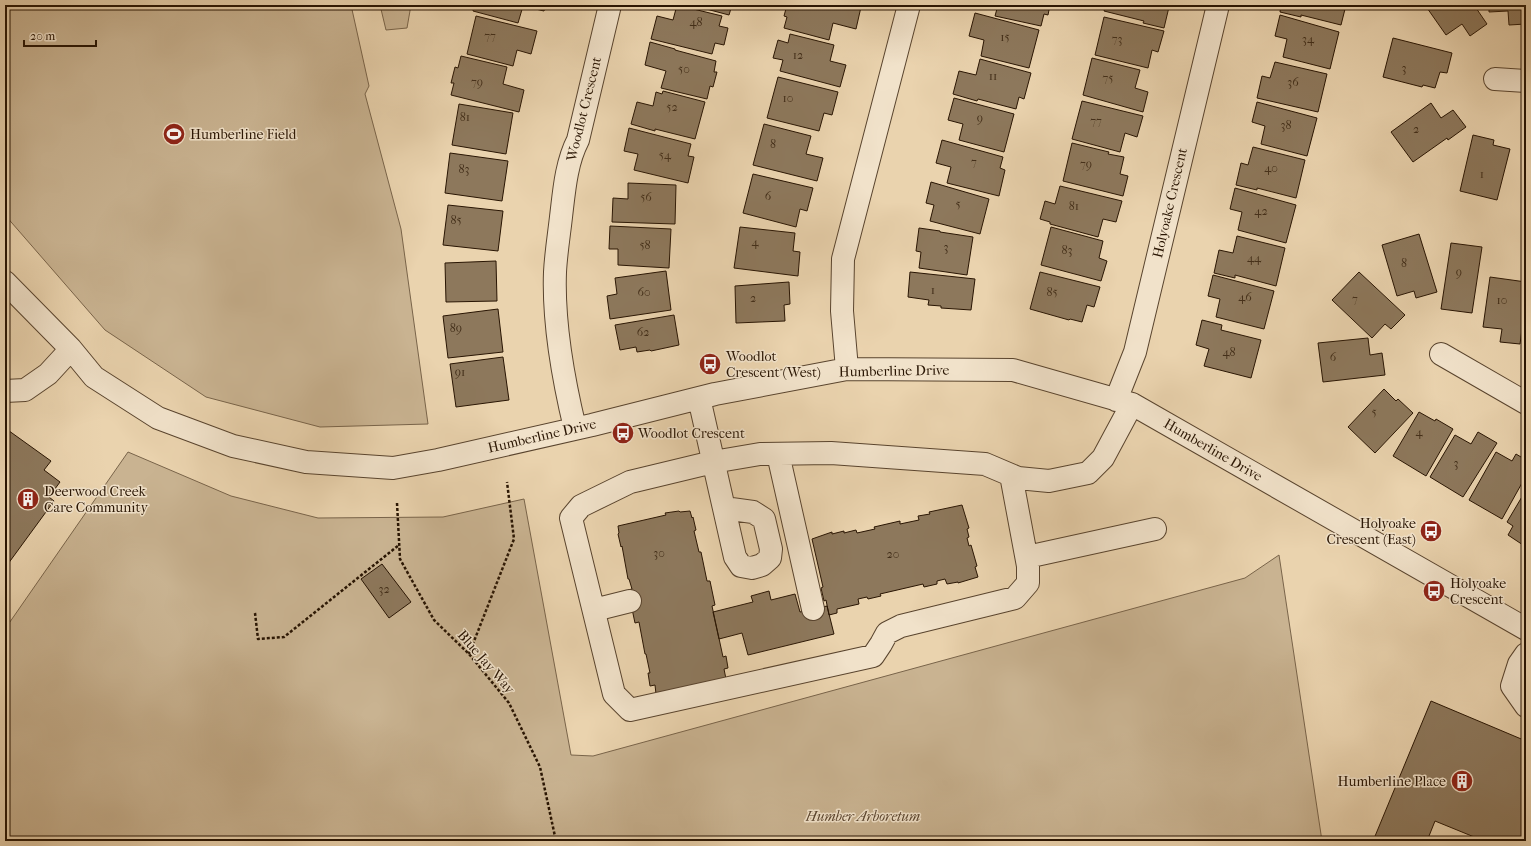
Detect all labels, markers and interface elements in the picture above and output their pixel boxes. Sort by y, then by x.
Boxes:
house number: 48 [689,15,703,29]
scale bar [24,22,96,48]
text: 20 m [30,29,55,43]
house number: 77 [484,29,496,43]
house number: 15 [1000,30,1010,44]
house number: 73 [1112,32,1122,46]
house number: 34 [1302,32,1315,46]
house number: 12 [793,48,803,62]
street label: Woodlot Crescent [563,55,605,164]
house number: 3 [1402,61,1407,75]
house number: 50 [678,62,690,76]
house number: 11 [989,69,997,83]
house number: 75 [1103,71,1113,85]
house number: 79 [471,75,483,89]
house number: 36 [1287,75,1299,89]
house number: 10 [783,91,793,105]
house number: 52 [666,100,678,114]
house number: 81 [460,110,470,124]
house number: 9 [977,111,983,125]
house number: 77 [1090,114,1102,128]
house number: 38 [1281,118,1291,132]
sports icon: Humberline Field [161,121,187,147]
house number: 2 [1413,122,1419,136]
place label: Humberline Field [190,126,297,143]
house number: 8 [770,137,776,151]
street label: Holyoake Crescent [1149,146,1191,260]
house number: 54 [659,148,672,162]
house number: 7 [971,155,977,169]
house number: 79 [1080,157,1092,171]
house number: 40 [1264,161,1278,175]
house number: 83 [459,162,470,176]
house number: 1 [1480,167,1484,181]
house number: 6 [765,189,772,203]
house number: 56 [640,190,652,204]
house number: 5 [955,197,961,211]
house number: 81 [1069,199,1079,213]
house number: 42 [1254,204,1268,218]
house number: 85 [450,213,462,227]
house number: 4 [751,235,759,249]
house number: 58 [639,238,651,252]
house number: 3 [944,240,949,254]
house number: 83 [1062,243,1073,257]
house number: 44 [1247,251,1262,265]
house number: 8 [1401,256,1407,270]
house number: 9 [1456,265,1462,279]
house number: 1 [931,283,935,297]
house number: 60 [637,285,651,299]
house number: 85 [1046,285,1058,299]
house number: 46 [1238,290,1252,304]
house number: 2 [750,291,756,305]
house number: 7 [1352,292,1358,306]
house number: 10 [1497,293,1507,307]
house number: 89 [450,321,462,335]
house number: 62 [637,325,649,339]
house number: 48 [1222,345,1236,359]
place label: Woodlot Crescent (West) [725,348,821,381]
house number: 6 [1330,350,1337,364]
bus stop icon: Woodlot Crescent (West) [697,351,723,377]
street label: Humberline Drive [838,362,950,380]
house number: 91 [455,365,465,379]
house number: 5 [1371,405,1377,419]
street label: Humberline Drive [486,415,598,457]
street label: Humberline Drive [1161,415,1265,485]
bus stop icon: Woodlot Crescent [610,420,636,446]
place label: Woodlot Crescent [637,425,745,442]
house number: 4 [1415,425,1423,439]
house number: 3 [1454,456,1459,470]
place label: Deerwood Creek Care Community [44,483,148,516]
building icon: Deerwood Creek Care Community [15,486,41,512]
place label: Holyoake Crescent (East) [1326,515,1416,548]
bus stop icon: Holyoake Crescent (East) [1418,518,1444,544]
house number: 30 [653,546,665,560]
house number: 20 [887,547,899,561]
place label: Holyoake Crescent [1450,575,1506,608]
bus stop icon: Holyoake Crescent [1421,578,1447,604]
house number: 32 [378,582,390,596]
street label: Blue Jay Way [454,627,519,698]
building icon: Humberline Place [1449,768,1475,794]
place label: Humberline Place [1338,773,1446,790]
park label: Humber Arboretum [805,808,920,825]

